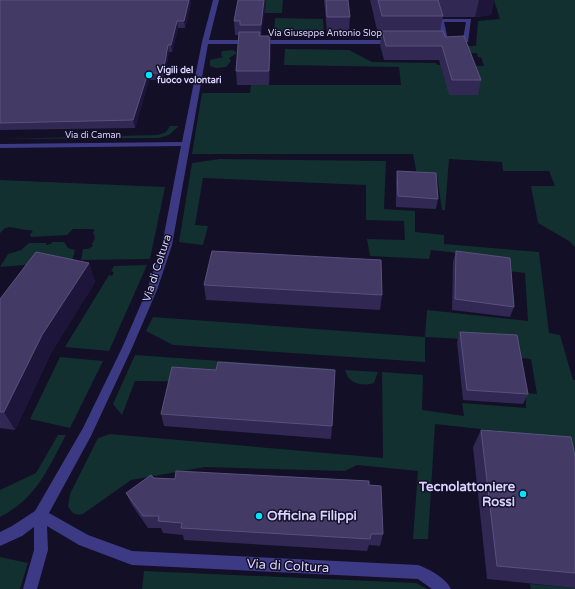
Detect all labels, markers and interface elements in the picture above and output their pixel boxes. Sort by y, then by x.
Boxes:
street label: Via Giuseppe Antonio Slop [268,28,382,39]
place label: Vigili del fuoco volontari [156,65,221,86]
marker: Vigili del fuoco volontari [144,70,154,80]
street label: Via di Caman [65,130,121,141]
street label: Via di Coltura [140,233,174,303]
place label: Tecnolattoniere Rossi [418,479,516,510]
marker: Tecnolattoniere Rossi [518,489,528,499]
place label: Officina Filippi [267,508,357,524]
marker: Officina Filippi [254,511,264,521]
street label: Via di Coltura [246,556,330,576]

